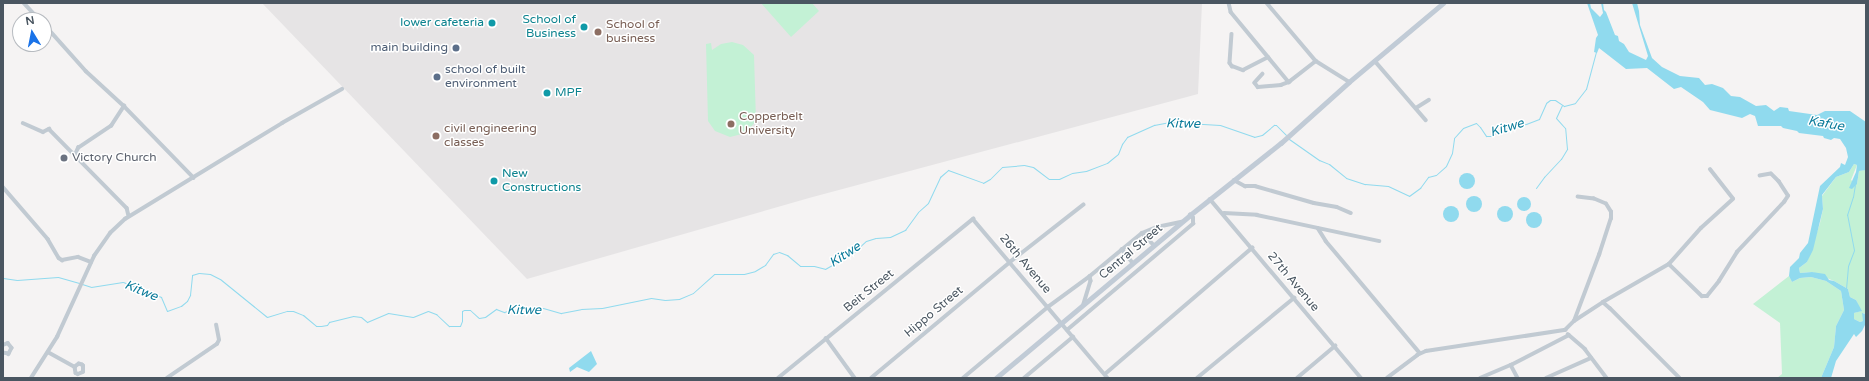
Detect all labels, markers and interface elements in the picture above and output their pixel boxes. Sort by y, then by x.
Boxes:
north arrow [12,12,52,52]
place label: School of Business [522,13,576,41]
text: N [25,14,35,28]
place label: lower cafeteria [400,16,484,30]
marker: lower cafeteria [487,18,497,28]
place label: School of business [606,18,660,46]
marker: School of Business [579,22,589,32]
marker: School of business [593,27,603,37]
place label: main building [371,41,448,55]
marker: main building [451,43,461,53]
place label: school of built environment [445,63,526,91]
marker: school of built environment [432,72,442,82]
place label: MPF [555,86,582,100]
marker: MPF [542,88,552,98]
place label: Copperbelt University [739,110,803,138]
water label: Kafue [1807,113,1845,135]
water label: Kitwe [1166,116,1200,132]
water label: Kitwe [1488,116,1526,140]
marker: Copperbelt University [726,119,736,129]
place label: civil engineering classes [444,122,537,150]
marker: civil engineering classes [431,131,441,141]
place label: Victory Church [72,151,157,165]
marker: Victory Church [59,153,69,163]
place label: New Constructions [502,167,581,195]
marker: New Constructions [489,176,499,186]
street label: Central Street [1096,221,1166,283]
street label: 26th Avenue [996,231,1054,297]
water label: Kitwe [826,239,864,271]
street label: 27th Avenue [1264,249,1322,315]
street label: Beit Street [841,267,897,315]
water label: Kitwe [122,277,160,305]
street label: Hippo Street [902,283,966,341]
water label: Kitwe [507,302,541,318]

